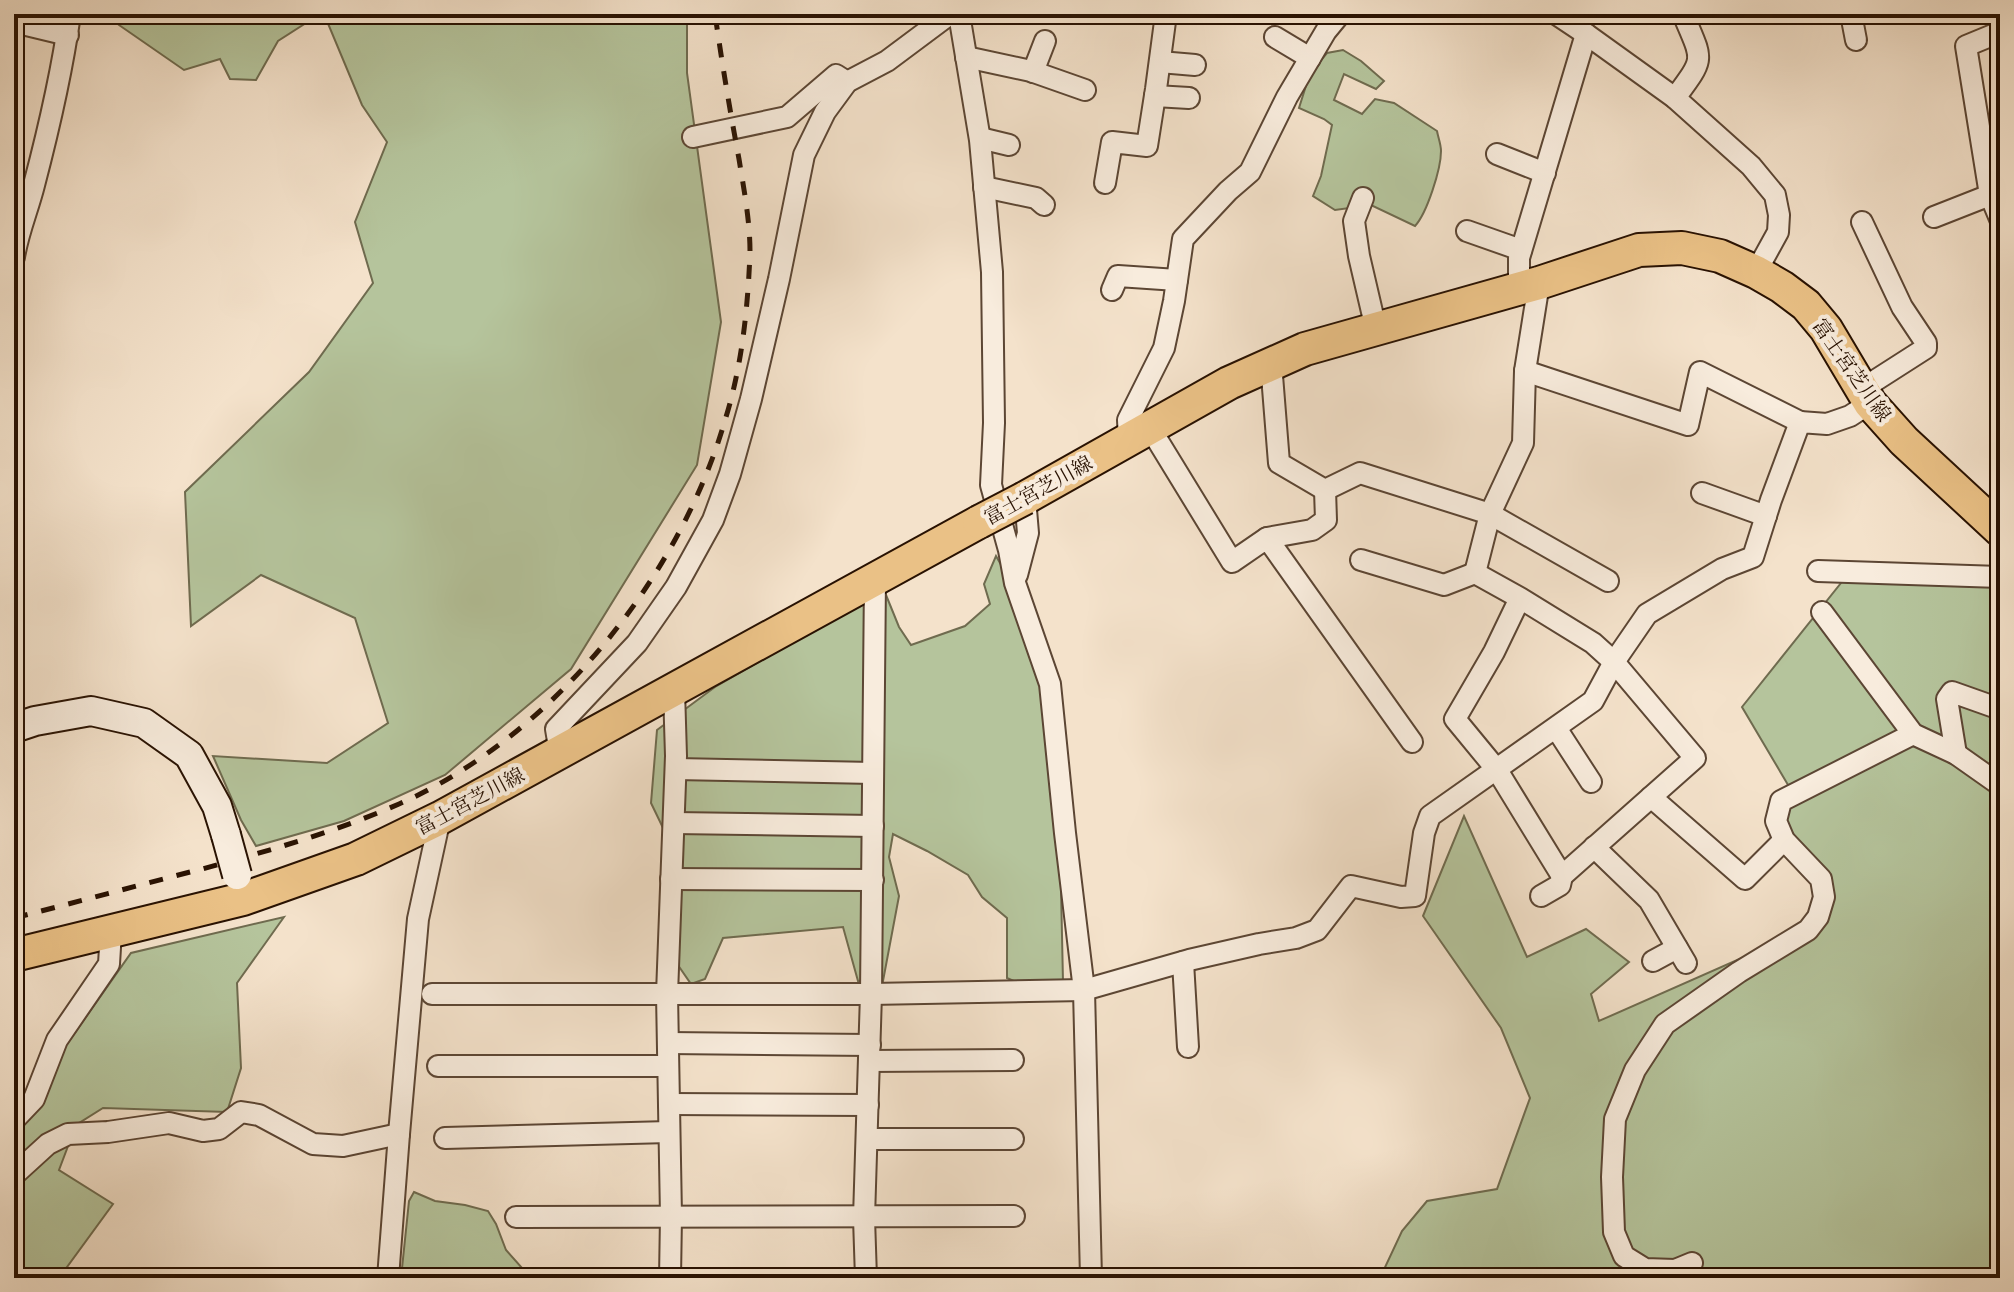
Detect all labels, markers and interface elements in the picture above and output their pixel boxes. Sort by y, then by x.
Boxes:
street label: 富士宮芝川線 [1808,314,1896,426]
street label: 富士宮芝川線 [980,450,1096,530]
street label: 富士宮芝川線 [411,762,529,840]

